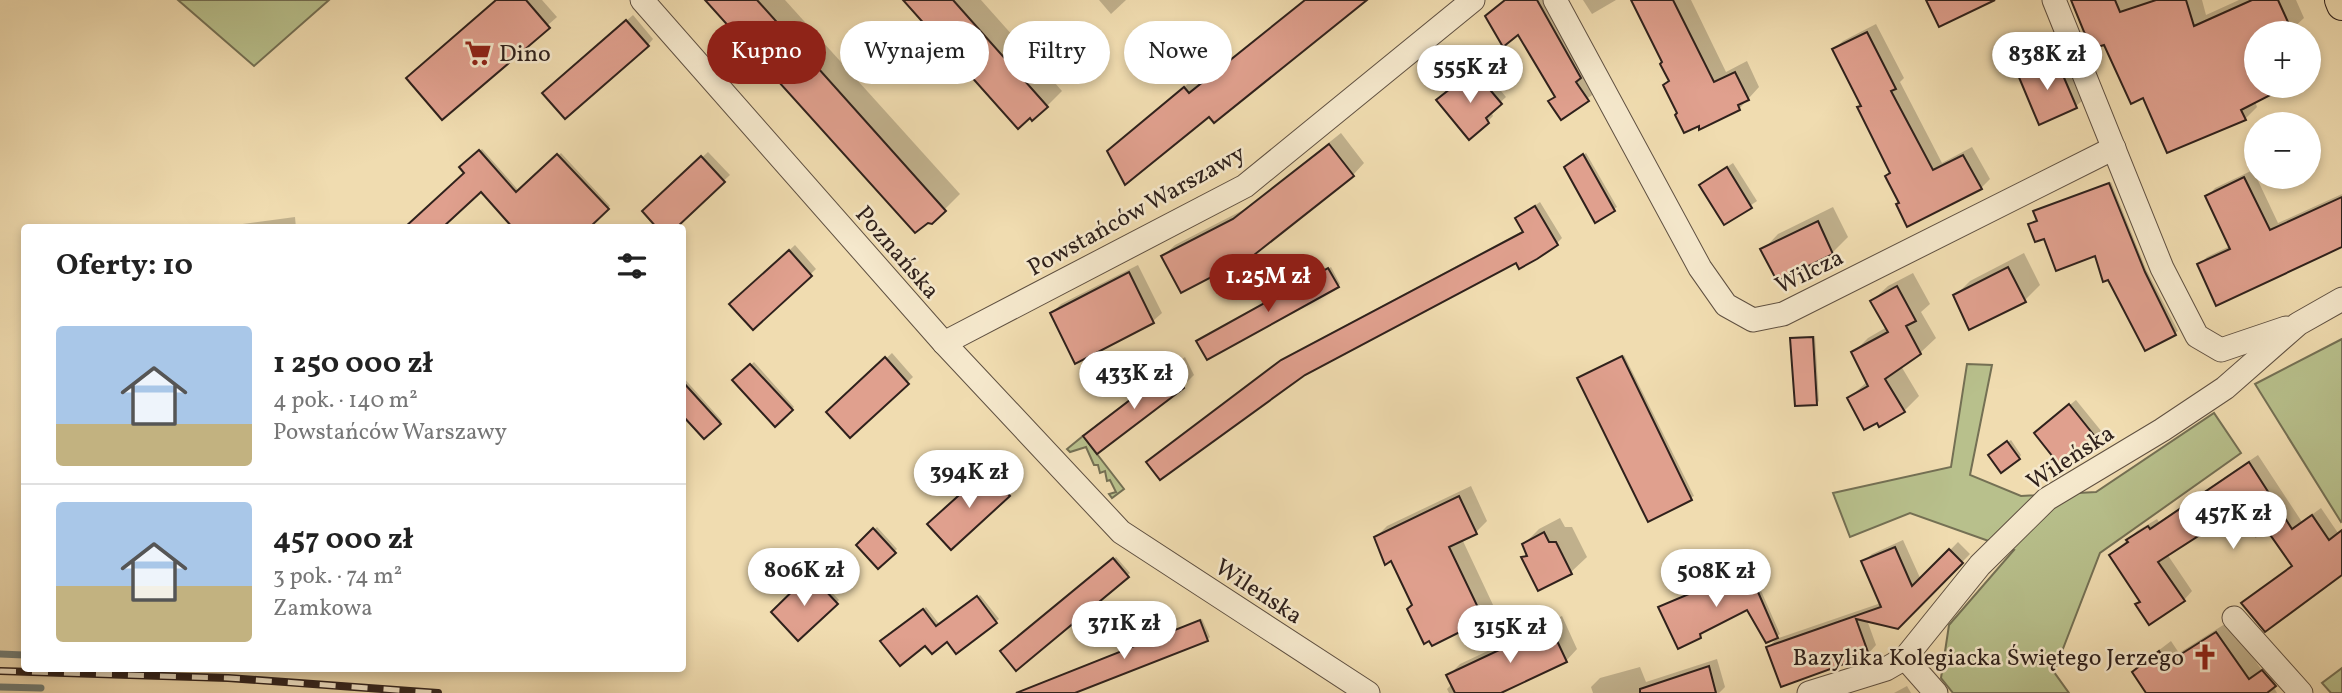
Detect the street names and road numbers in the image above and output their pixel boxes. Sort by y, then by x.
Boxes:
street label: Powstańców Warszawy [1022,138,1252,286]
street label: Poznańska [846,199,947,308]
street label: Wilcza [1770,242,1850,304]
street label: Wileńska [2020,418,2122,500]
street label: Wileńska [1207,552,1309,634]

